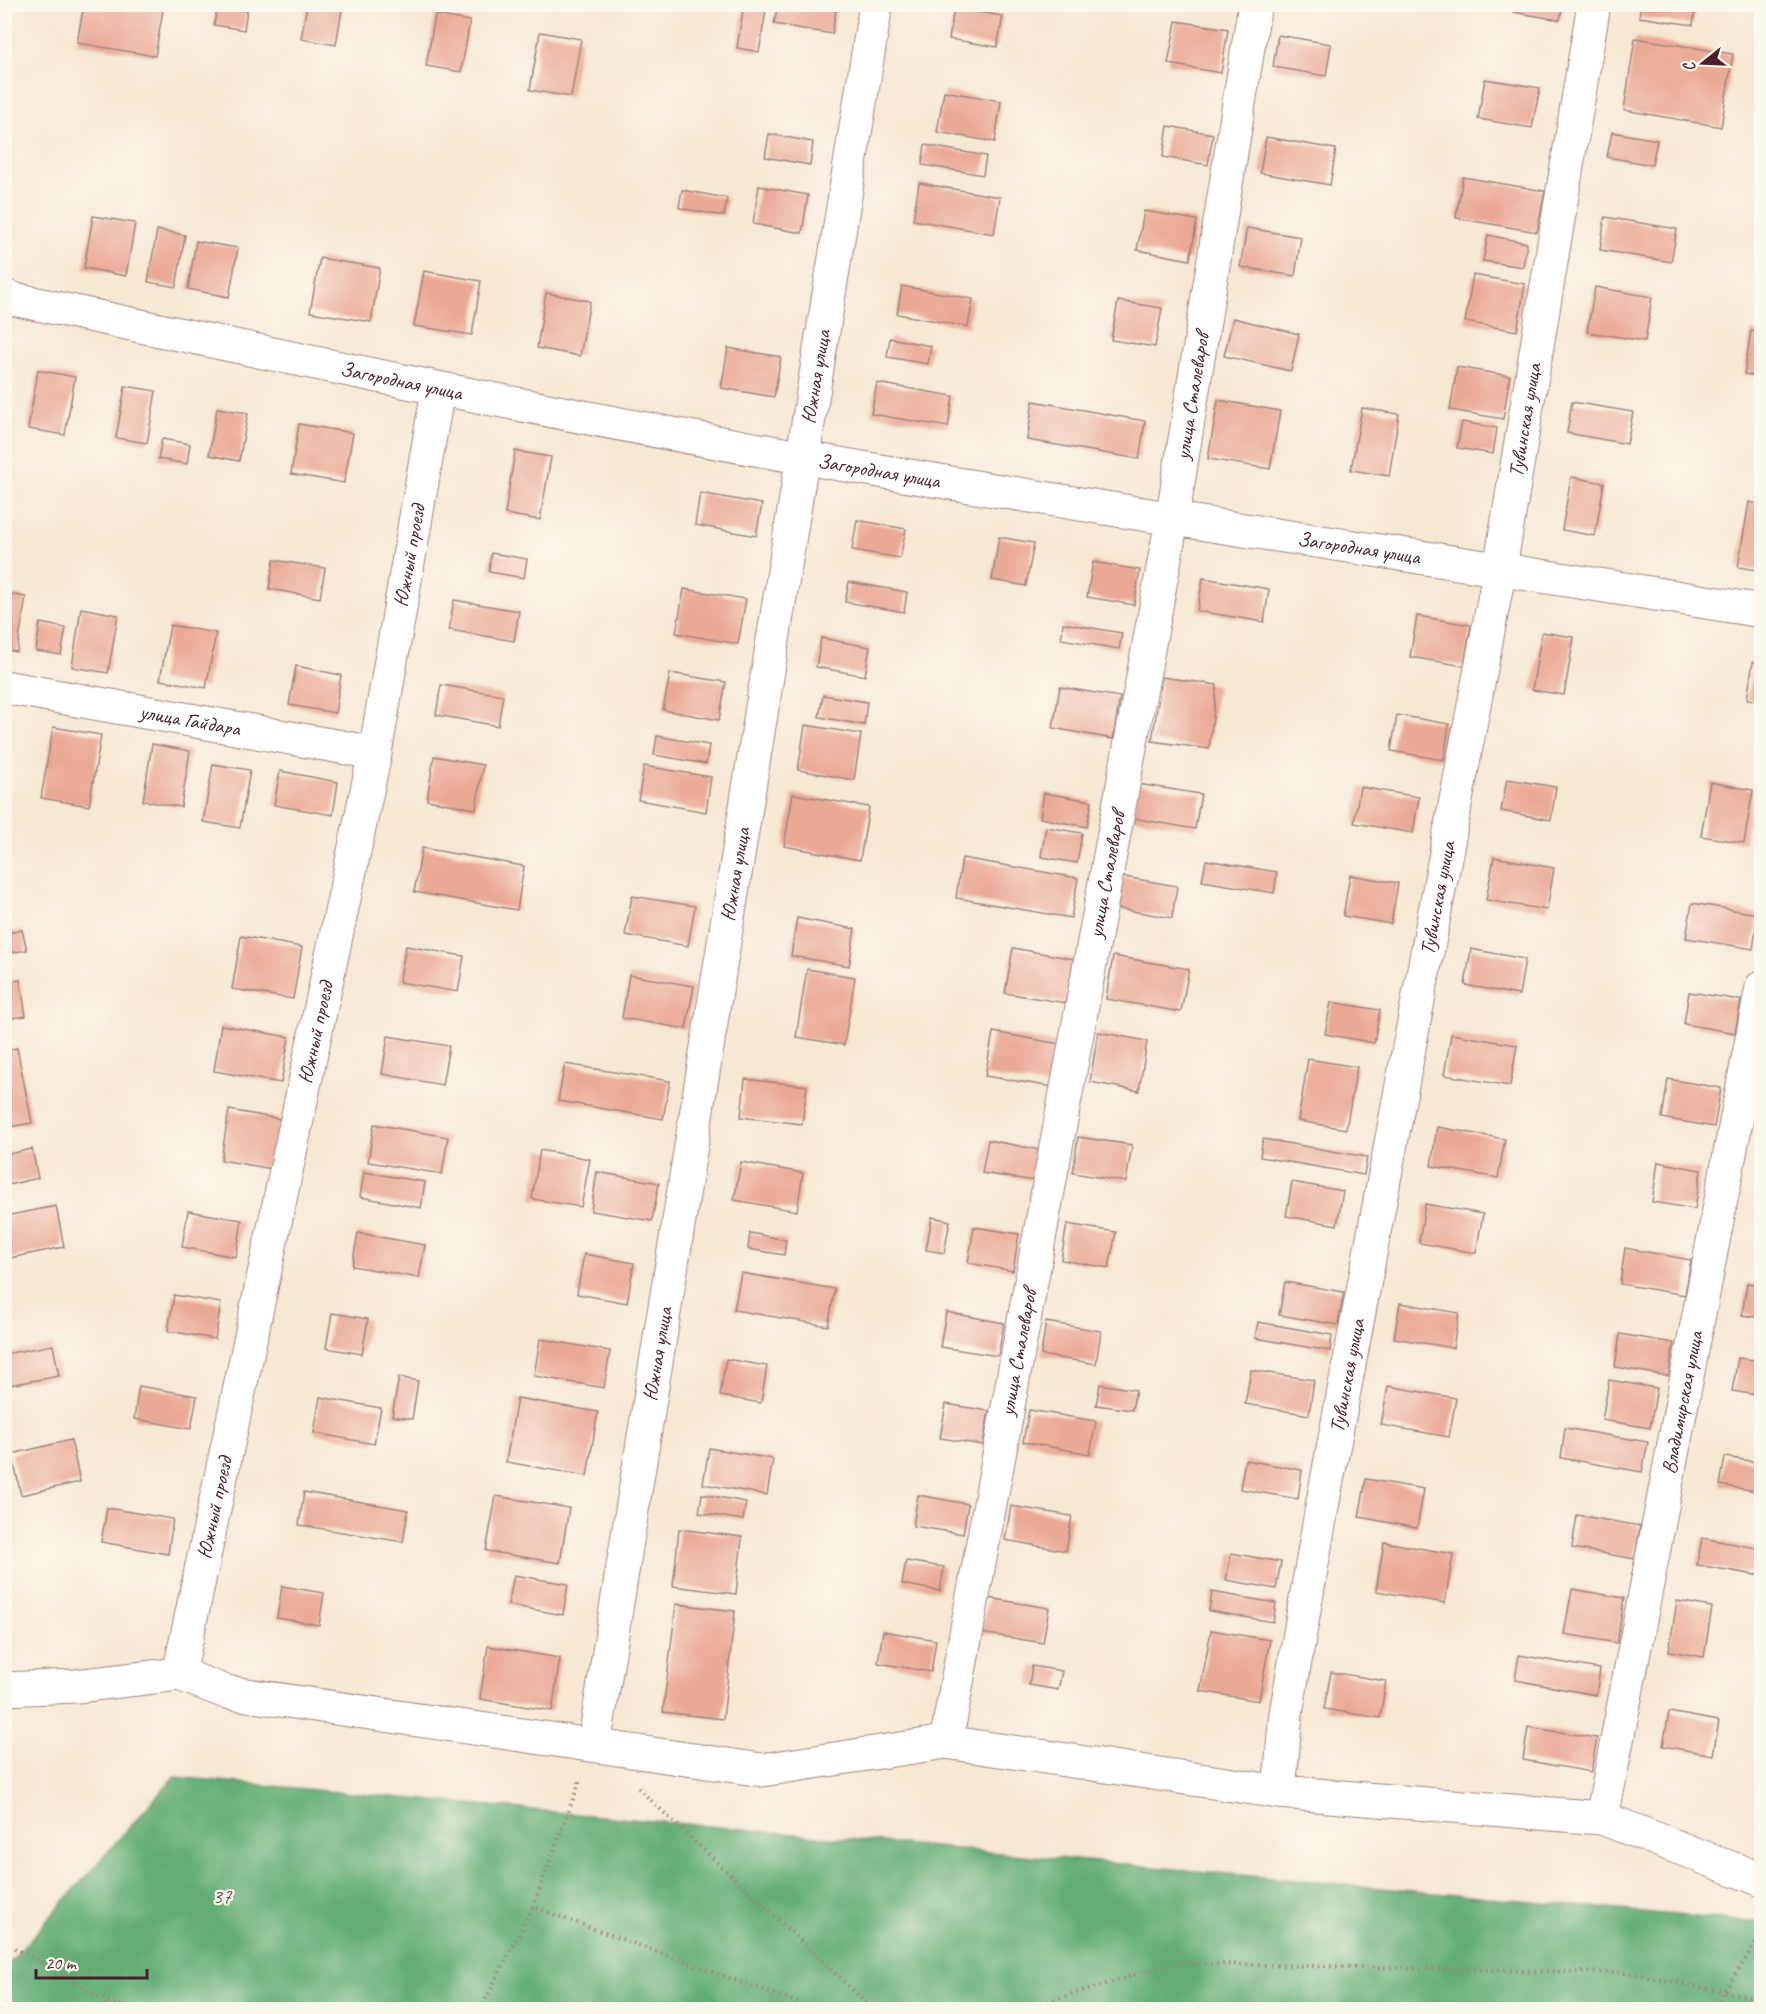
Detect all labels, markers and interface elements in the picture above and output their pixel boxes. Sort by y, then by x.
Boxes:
north arrow [1673,33,1733,93]
text: С [1678,58,1700,74]
street label: Южная улица [795,327,836,426]
street label: улица Сталеваров [1169,327,1216,463]
street label: Загородная улица [338,355,466,406]
street label: Тувинская улица [1502,360,1547,479]
street label: Загородная улица [816,447,944,494]
street label: Южный проезд [388,500,431,609]
street label: Загородная улица [1296,525,1423,570]
street label: улица Гайдара [136,698,244,742]
street label: улица Сталеваров [1082,805,1132,942]
street label: Южная улица [715,824,756,923]
street label: Тувинская улица [1414,838,1461,957]
street label: Южный проезд [292,977,340,1086]
street label: улица Сталеваров [993,1283,1043,1420]
street label: Южная улица [637,1304,678,1403]
street label: Тувинская улица [1323,1315,1371,1435]
street label: Владимирская улица [1656,1328,1709,1476]
street label: Южный проезд [191,1452,238,1561]
park label: 37 [213,1883,233,1909]
scale bar [36,1942,147,1980]
text: 20 m [45,1952,78,1974]

